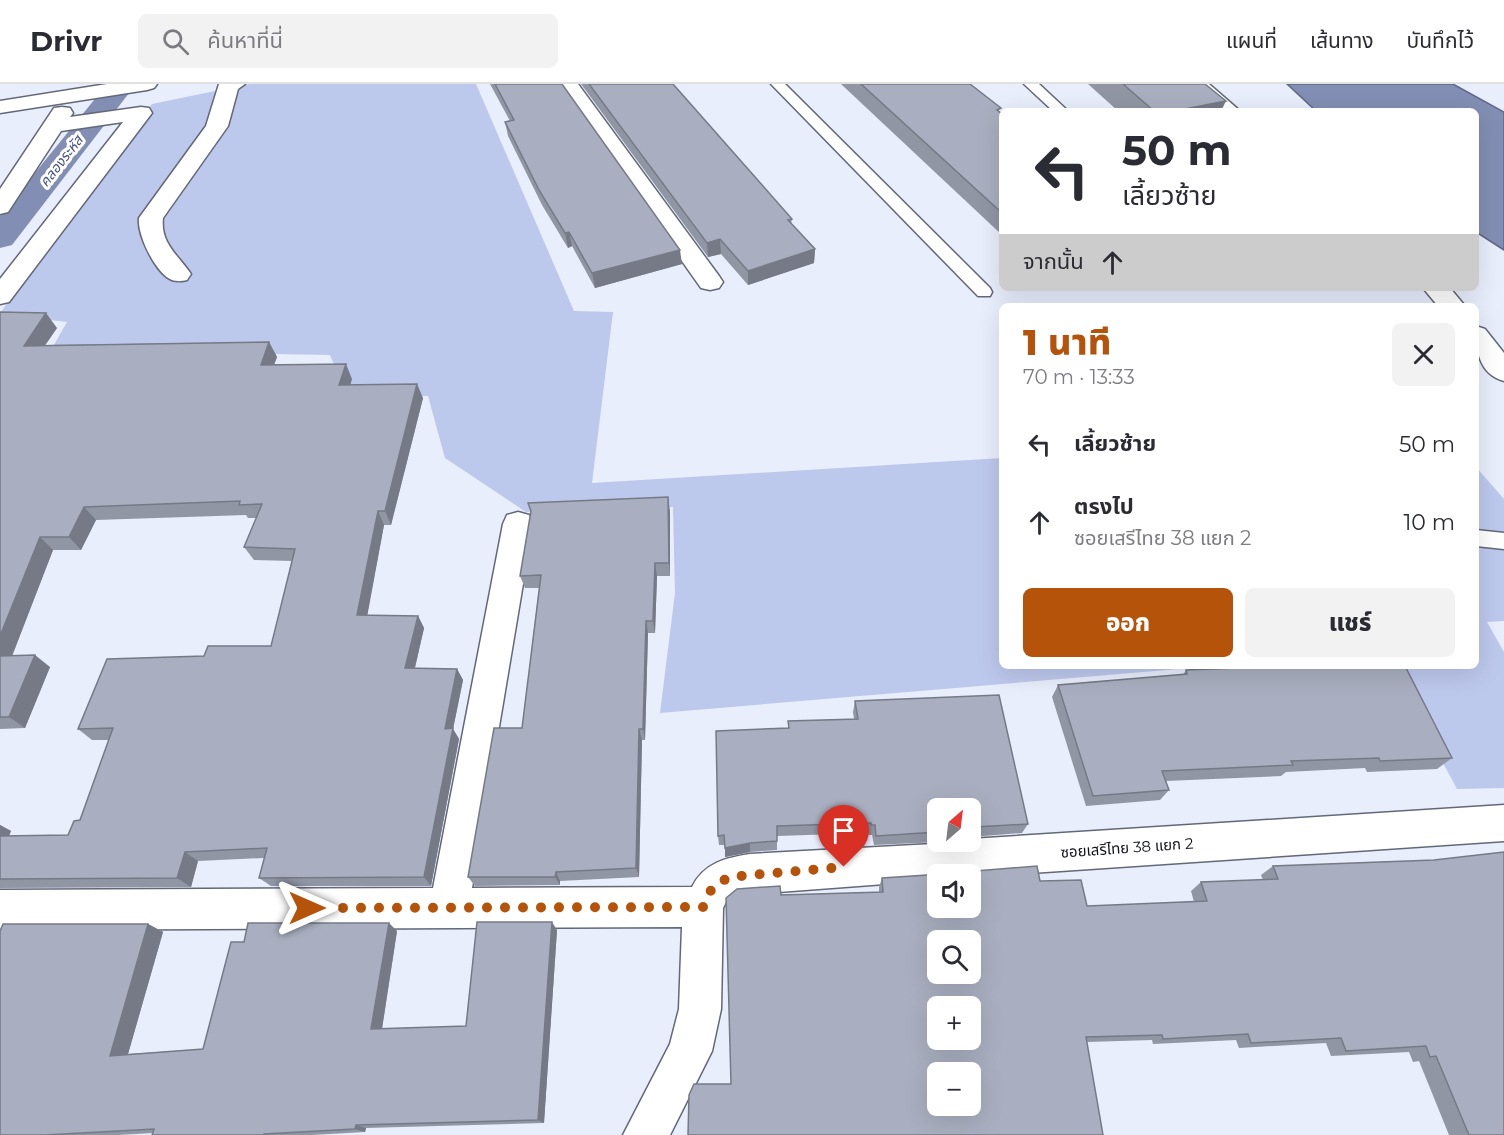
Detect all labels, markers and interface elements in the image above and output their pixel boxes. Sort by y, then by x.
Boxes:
search box [138,14,558,68]
text: Drivr [30,24,102,58]
icon: search [159,25,192,58]
text: ค้นหาที่นี่ [207,27,283,54]
text: แผนที่ [1226,28,1277,53]
text: เส้นทาง [1310,28,1374,53]
text: บันทึกไว้ [1407,28,1474,53]
text: 50 m [1122,124,1231,176]
water label: คลองระหัส [35,130,88,190]
icon: left [1023,132,1101,210]
text: เลี้ยวซ้าย [1122,179,1216,212]
icon: ahead [1096,246,1129,279]
text: จากนั้น [1023,248,1084,275]
text: 1 นาที [1023,320,1111,364]
button: close [1392,323,1455,386]
text: 70 m · 13:33 [1023,365,1135,389]
icon: left [1023,428,1056,461]
text: เลี้ยวซ้าย [1074,430,1156,457]
text: 50 m [1399,431,1455,458]
text: ตรงไป [1074,493,1134,520]
icon: ahead [1023,506,1056,539]
text: 10 m [1403,509,1455,536]
text: ซอยเสรีไทย 38 แยก 2 [1074,526,1251,550]
button: ออก [1023,588,1233,657]
button: แชร์ [1245,588,1455,657]
north arrow [927,798,981,852]
map controls [927,798,981,1116]
pin [818,805,869,867]
icon: arrive [827,814,860,847]
street label: ซอยเสรีไทย 38 แยก 2 [1060,833,1194,862]
button: sound [927,864,981,918]
position arrow [275,876,339,940]
button: search [927,930,981,984]
button: + [927,996,981,1050]
button: − [927,1062,981,1116]

